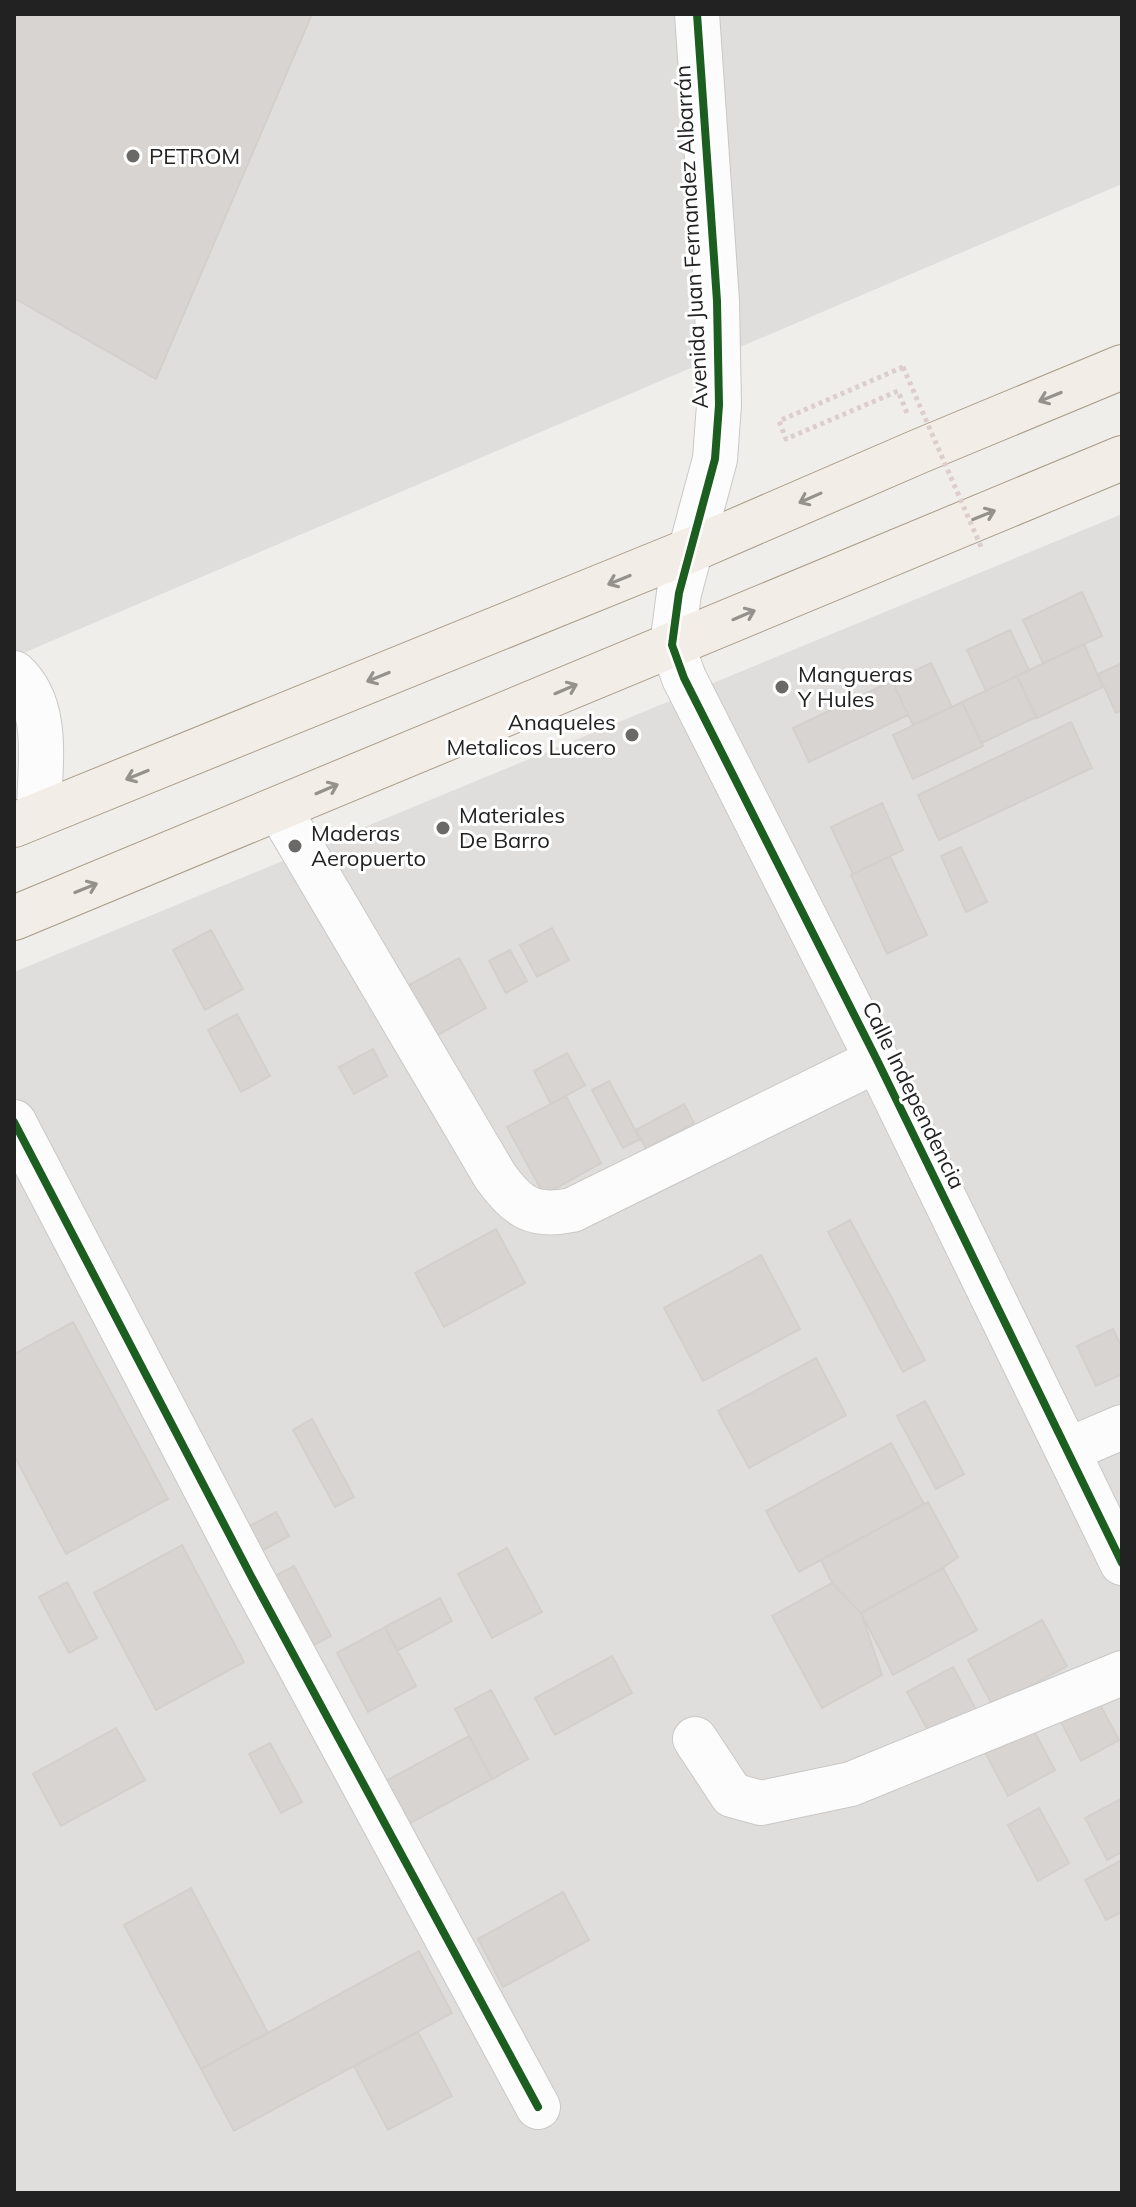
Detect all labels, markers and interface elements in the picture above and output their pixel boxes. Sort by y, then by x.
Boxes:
street label: Avenida Juan Fernandez Albarrán [668,64,714,410]
place label: PETROM [149,142,240,170]
marker: PETROM [124,147,142,165]
one-way arrow [1038,391,1063,405]
one-way arrow [799,492,823,507]
one-way arrow [971,507,996,521]
one-way arrow [607,573,632,588]
one-way arrow [731,607,756,621]
place label: Mangueras Y Hules [797,660,913,713]
one-way arrow [366,671,391,685]
marker: Mangueras Y Hules [773,678,791,696]
one-way arrow [554,681,578,696]
place label: Anaqueles Metalicos Lucero [446,708,616,761]
marker: Anaqueles Metalicos Lucero [623,726,641,744]
one-way arrow [125,769,150,783]
one-way arrow [314,781,338,796]
place label: Materiales De Barro [459,801,565,854]
place label: Maderas Aeropuerto [311,819,426,872]
marker: Materiales De Barro [434,819,452,837]
marker: Maderas Aeropuerto [286,837,304,855]
one-way arrow [73,880,98,895]
street label: Calle Independencia [856,997,972,1193]

